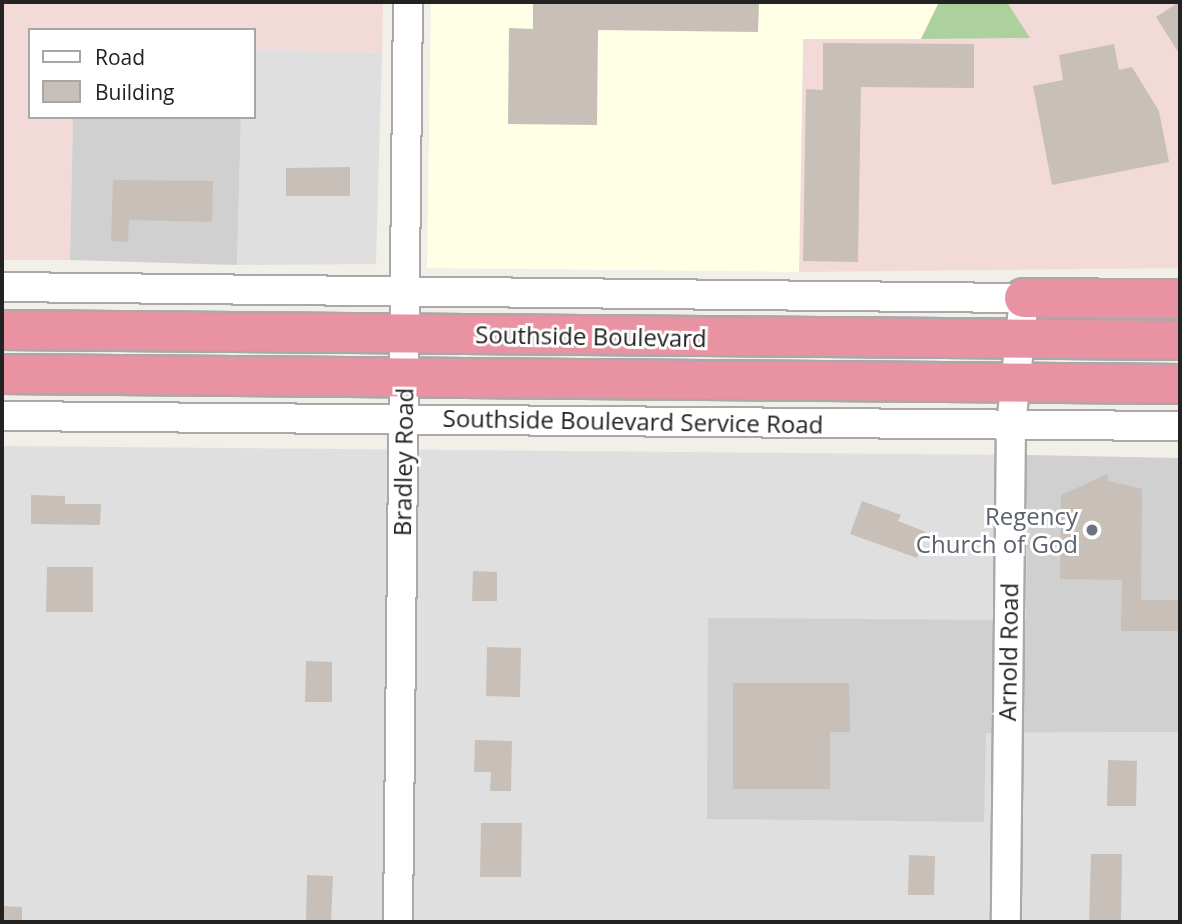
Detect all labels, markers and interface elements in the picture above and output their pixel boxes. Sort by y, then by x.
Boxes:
legend [28,28,256,119]
text: Road [95,43,145,71]
text: Building [95,78,174,106]
street label: Southside Boulevard [475,320,707,352]
street label: Bradley Road [387,388,419,536]
street label: Southside Boulevard Service Road [442,403,824,439]
place label: Regency Church of God [916,502,1078,558]
marker: Regency Church of God [1084,522,1100,538]
street label: Arnold Road [992,583,1024,721]

